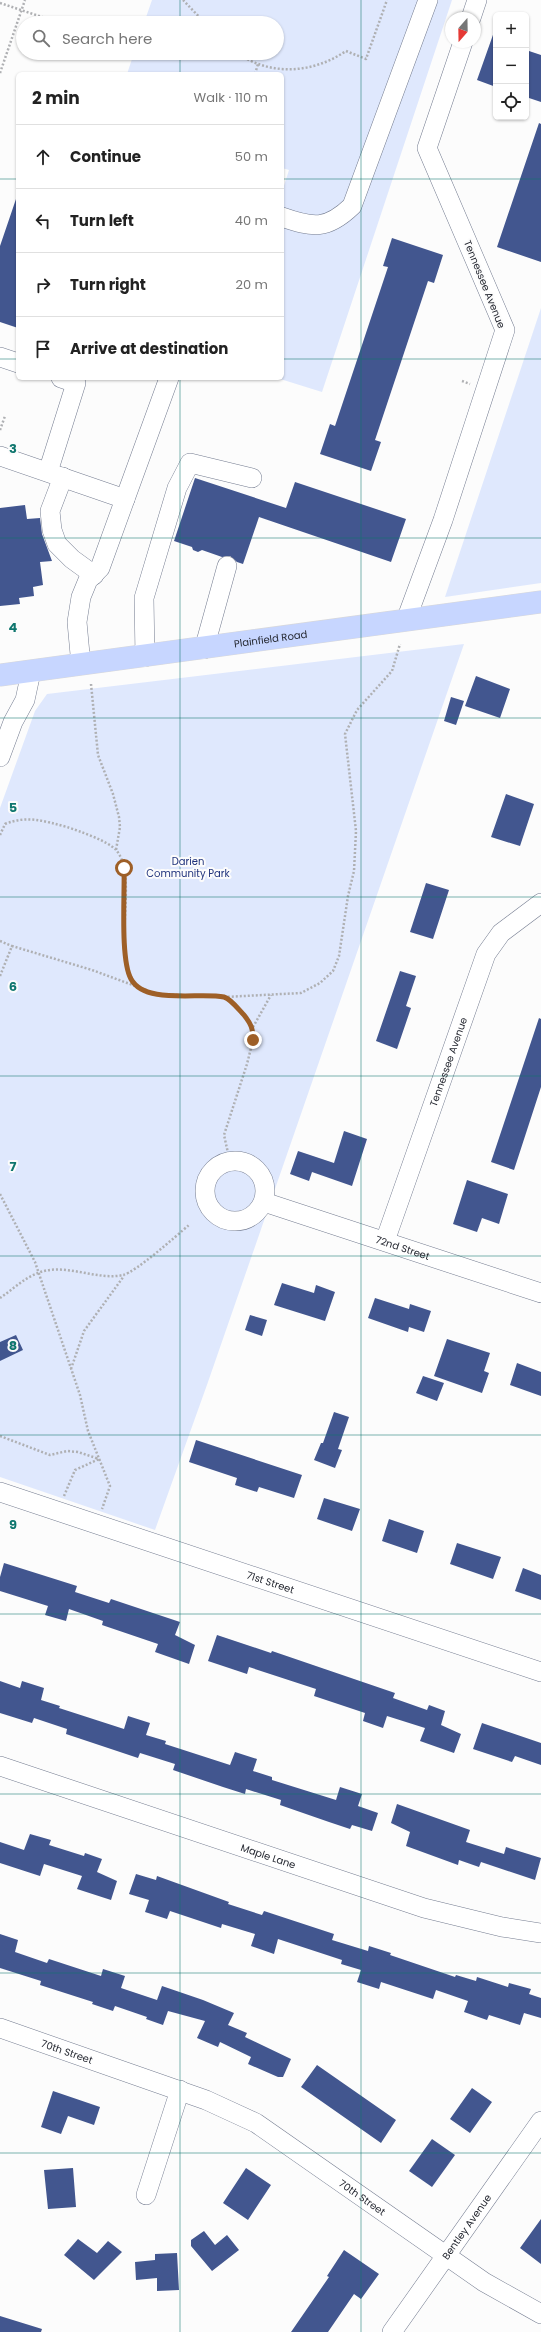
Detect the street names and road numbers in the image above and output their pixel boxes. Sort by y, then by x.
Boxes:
street label: Tennessee Avenue [460,238,509,330]
street label: Plainfield Road [233,627,308,651]
street label: Tennessee Avenue [426,1015,471,1109]
street label: 72nd Street [373,1232,432,1264]
street label: 71st Street [244,1568,296,1597]
street label: Maple Lane [239,1840,298,1873]
street label: 70th Street [39,2036,95,2068]
street label: 70th Street [336,2176,389,2219]
street label: Bentley Avenue [438,2191,495,2263]

